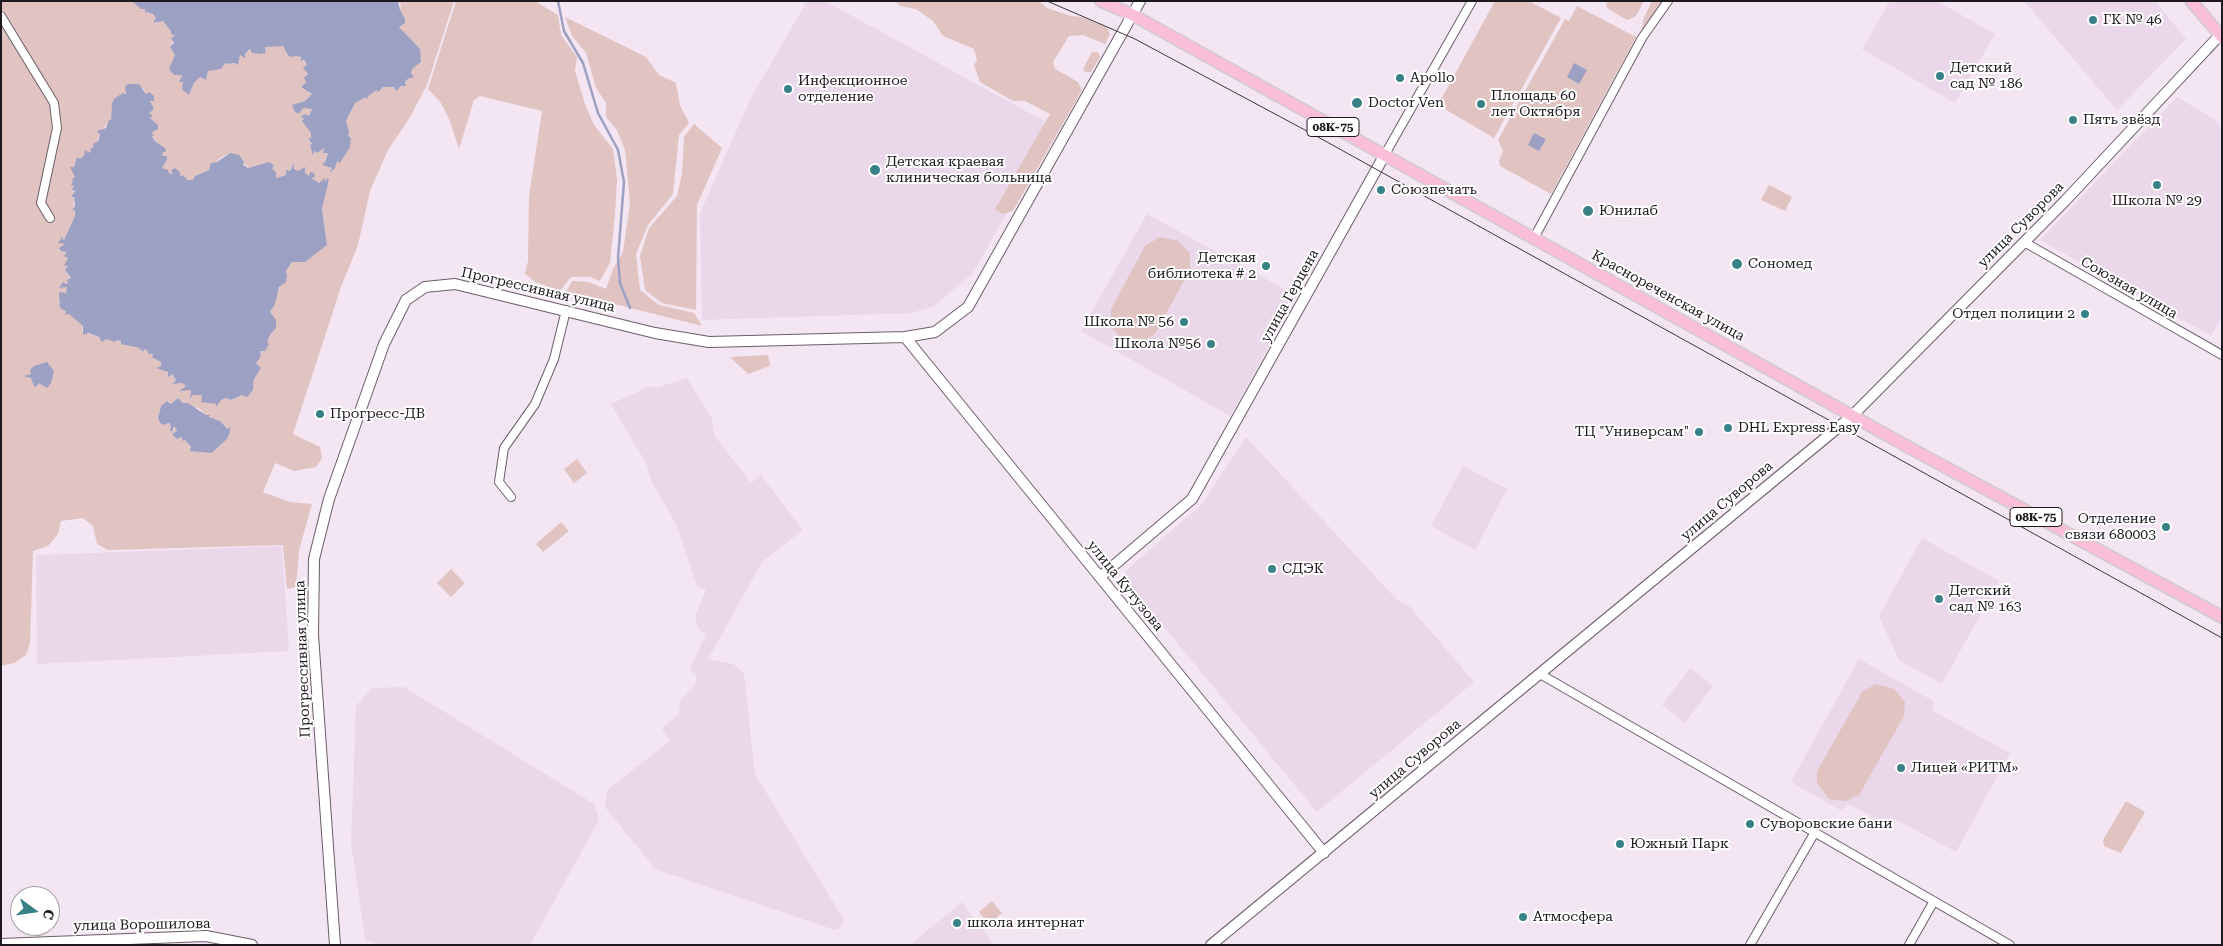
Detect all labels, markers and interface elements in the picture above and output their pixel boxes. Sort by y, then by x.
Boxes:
place label: ГК № 46 [2103,12,2162,28]
marker: ГК № 46 [2087,14,2099,26]
place label: Детский сад № 186 [1950,60,2023,92]
place label: Apollo [1410,70,1455,86]
marker: Детский сад № 186 [1934,70,1946,82]
marker: Apollo [1394,72,1406,84]
place label: Инфекционное отделение [798,73,907,105]
marker: Инфекционное отделение [782,83,794,95]
place label: Площадь 60 лет Октября [1491,88,1580,120]
place label: Doctor Ven [1368,95,1444,111]
marker: Doctor Ven [1350,96,1364,110]
marker: Площадь 60 лет Октября [1475,98,1487,110]
place label: Пять звёзд [2083,112,2160,128]
marker: Пять звёзд [2067,114,2079,126]
road number: 08К-75 [1307,118,1359,136]
place label: Детская краевая клиническая больница [886,154,1052,186]
marker: Детская краевая клиническая больница [868,163,882,177]
street label: улица Суворова [1975,179,2067,271]
marker: Школа № 29 [2151,179,2163,191]
place label: Союзпечать [1391,182,1477,198]
marker: Союзпечать [1375,184,1387,196]
place label: Школа № 29 [2112,193,2202,209]
place label: Юнилаб [1599,203,1658,219]
marker: Юнилаб [1581,204,1595,218]
street label: улица Герцена [1257,247,1323,345]
street label: Краснореченская улица [1589,247,1747,345]
place label: Детская библиотека # 2 [1148,250,1256,282]
street label: Союзная улица [2078,253,2180,323]
place label: Сономед [1748,256,1812,272]
marker: Сономед [1730,257,1744,271]
marker: Детская библиотека # 2 [1260,260,1272,272]
street label: Прогрессивная улица [459,264,617,316]
place label: Отдел полиции 2 [1952,306,2075,322]
marker: Отдел полиции 2 [2079,308,2091,320]
place label: Школа № 56 [1084,314,1174,330]
marker: Школа № 56 [1178,316,1190,328]
place label: Школа №56 [1115,336,1201,352]
marker: Школа №56 [1205,338,1217,350]
place label: Прогресс-ДВ [330,406,425,422]
marker: Прогресс-ДВ [314,408,326,420]
place label: DHL Express Easy [1738,420,1860,436]
marker: DHL Express Easy [1722,422,1734,434]
place label: ТЦ "Универсам" [1575,424,1689,440]
marker: ТЦ "Универсам" [1693,426,1705,438]
street label: улица Суворова [1678,458,1776,544]
road number: 08К-75 [2010,508,2062,526]
place label: Отделение связи 680003 [2065,511,2156,544]
marker: Отделение связи 680003 [2160,521,2172,533]
street label: улица Кутузова [1083,537,1167,635]
place label: СДЭК [1282,561,1324,577]
marker: СДЭК [1266,563,1278,575]
street label: Прогрессивная улица [292,580,314,738]
place label: Детский сад № 163 [1949,583,2022,616]
marker: Детский сад № 163 [1933,593,1945,605]
street label: улица Суворова [1366,716,1464,802]
place label: Лицей «РИТМ» [1911,760,2018,776]
marker: Лицей «РИТМ» [1895,762,1907,774]
place label: Суворовские бани [1760,816,1893,832]
marker: Суворовские бани [1744,818,1756,830]
place label: Южный Парк [1630,836,1729,852]
marker: Южный Парк [1614,838,1626,850]
north arrow [10,886,60,936]
text: С [40,908,58,921]
place label: Атмосфера [1533,909,1613,925]
marker: Атмосфера [1517,911,1529,923]
street label: улица Ворошилова [73,915,211,935]
place label: школа интернат [967,915,1084,931]
marker: школа интернат [951,917,963,929]

